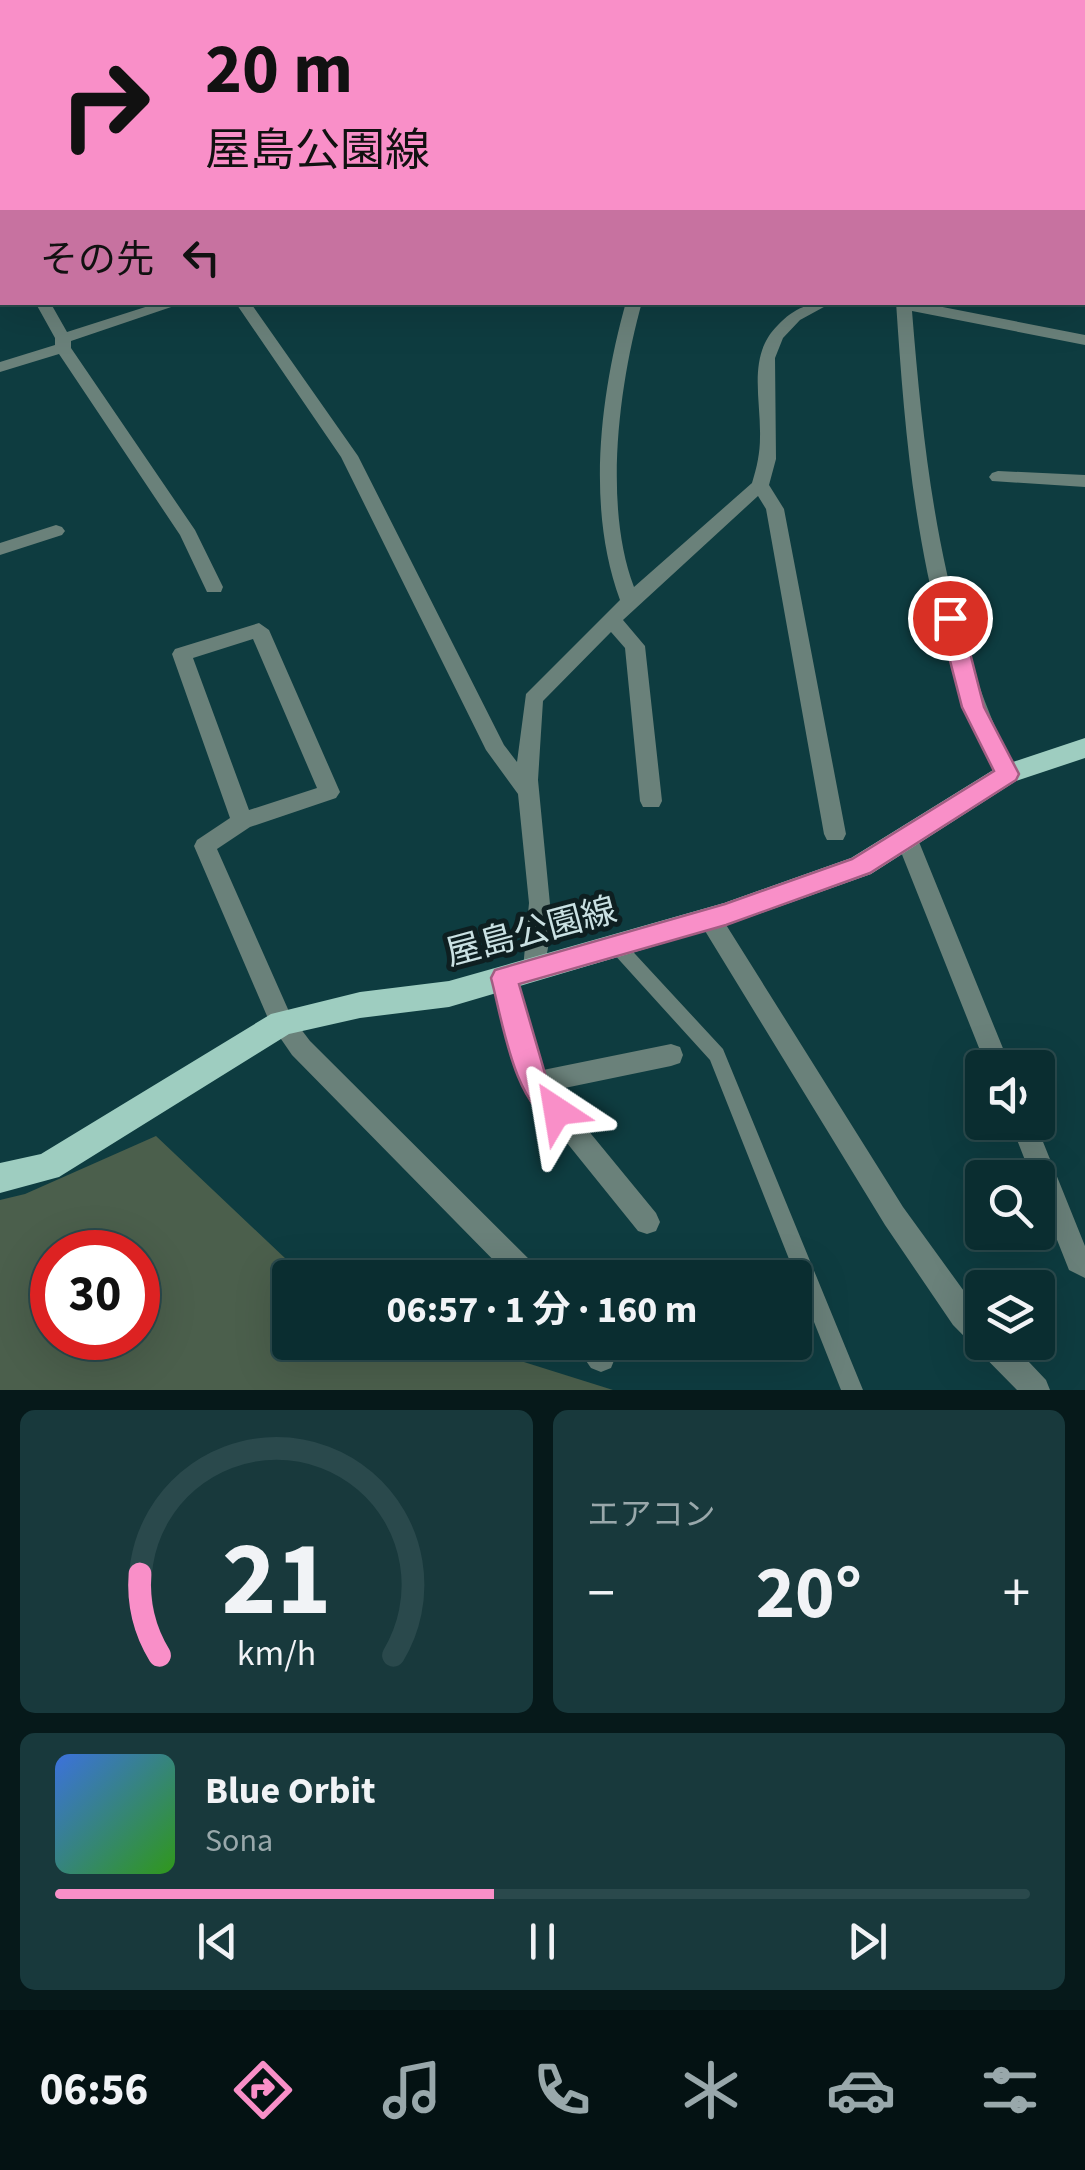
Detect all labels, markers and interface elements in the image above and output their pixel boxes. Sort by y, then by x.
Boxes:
text: 20 m [205,20,353,120]
icon: right [40,40,170,170]
text: 屋島公園線 [205,119,430,183]
icon: left [174,230,229,285]
text: その先 [40,233,154,287]
pin [908,576,993,661]
icon: arrive [923,591,978,646]
street label: 屋島公園線 [440,885,622,979]
map controls [965,1050,1055,1360]
button: sound [965,1050,1055,1140]
position arrow [505,1059,609,1163]
button: search [965,1160,1055,1250]
speed limit sign: 30 [30,1230,160,1360]
button: layers [965,1270,1055,1360]
text: 06:57 · 1 分 · 160 m [387,1283,697,1337]
text: エアコン [588,1492,716,1538]
text: 21 [221,1507,331,1655]
text: 20° [755,1540,862,1647]
text: − [588,1555,615,1633]
text: + [1003,1555,1030,1633]
text: km/h [237,1628,316,1679]
text: Blue Orbit [205,1764,376,1818]
text: Sona [205,1818,273,1864]
icon: previous [190,1914,245,1969]
icon: pause [515,1914,570,1969]
icon: next [840,1914,895,1969]
icon: directions [228,2055,298,2125]
icon: music [377,2055,447,2125]
icon: phone [527,2055,597,2125]
icon: climate [676,2055,746,2125]
icon: car [826,2055,896,2125]
icon: filters [975,2055,1045,2125]
text: 06:56 [40,2058,148,2122]

